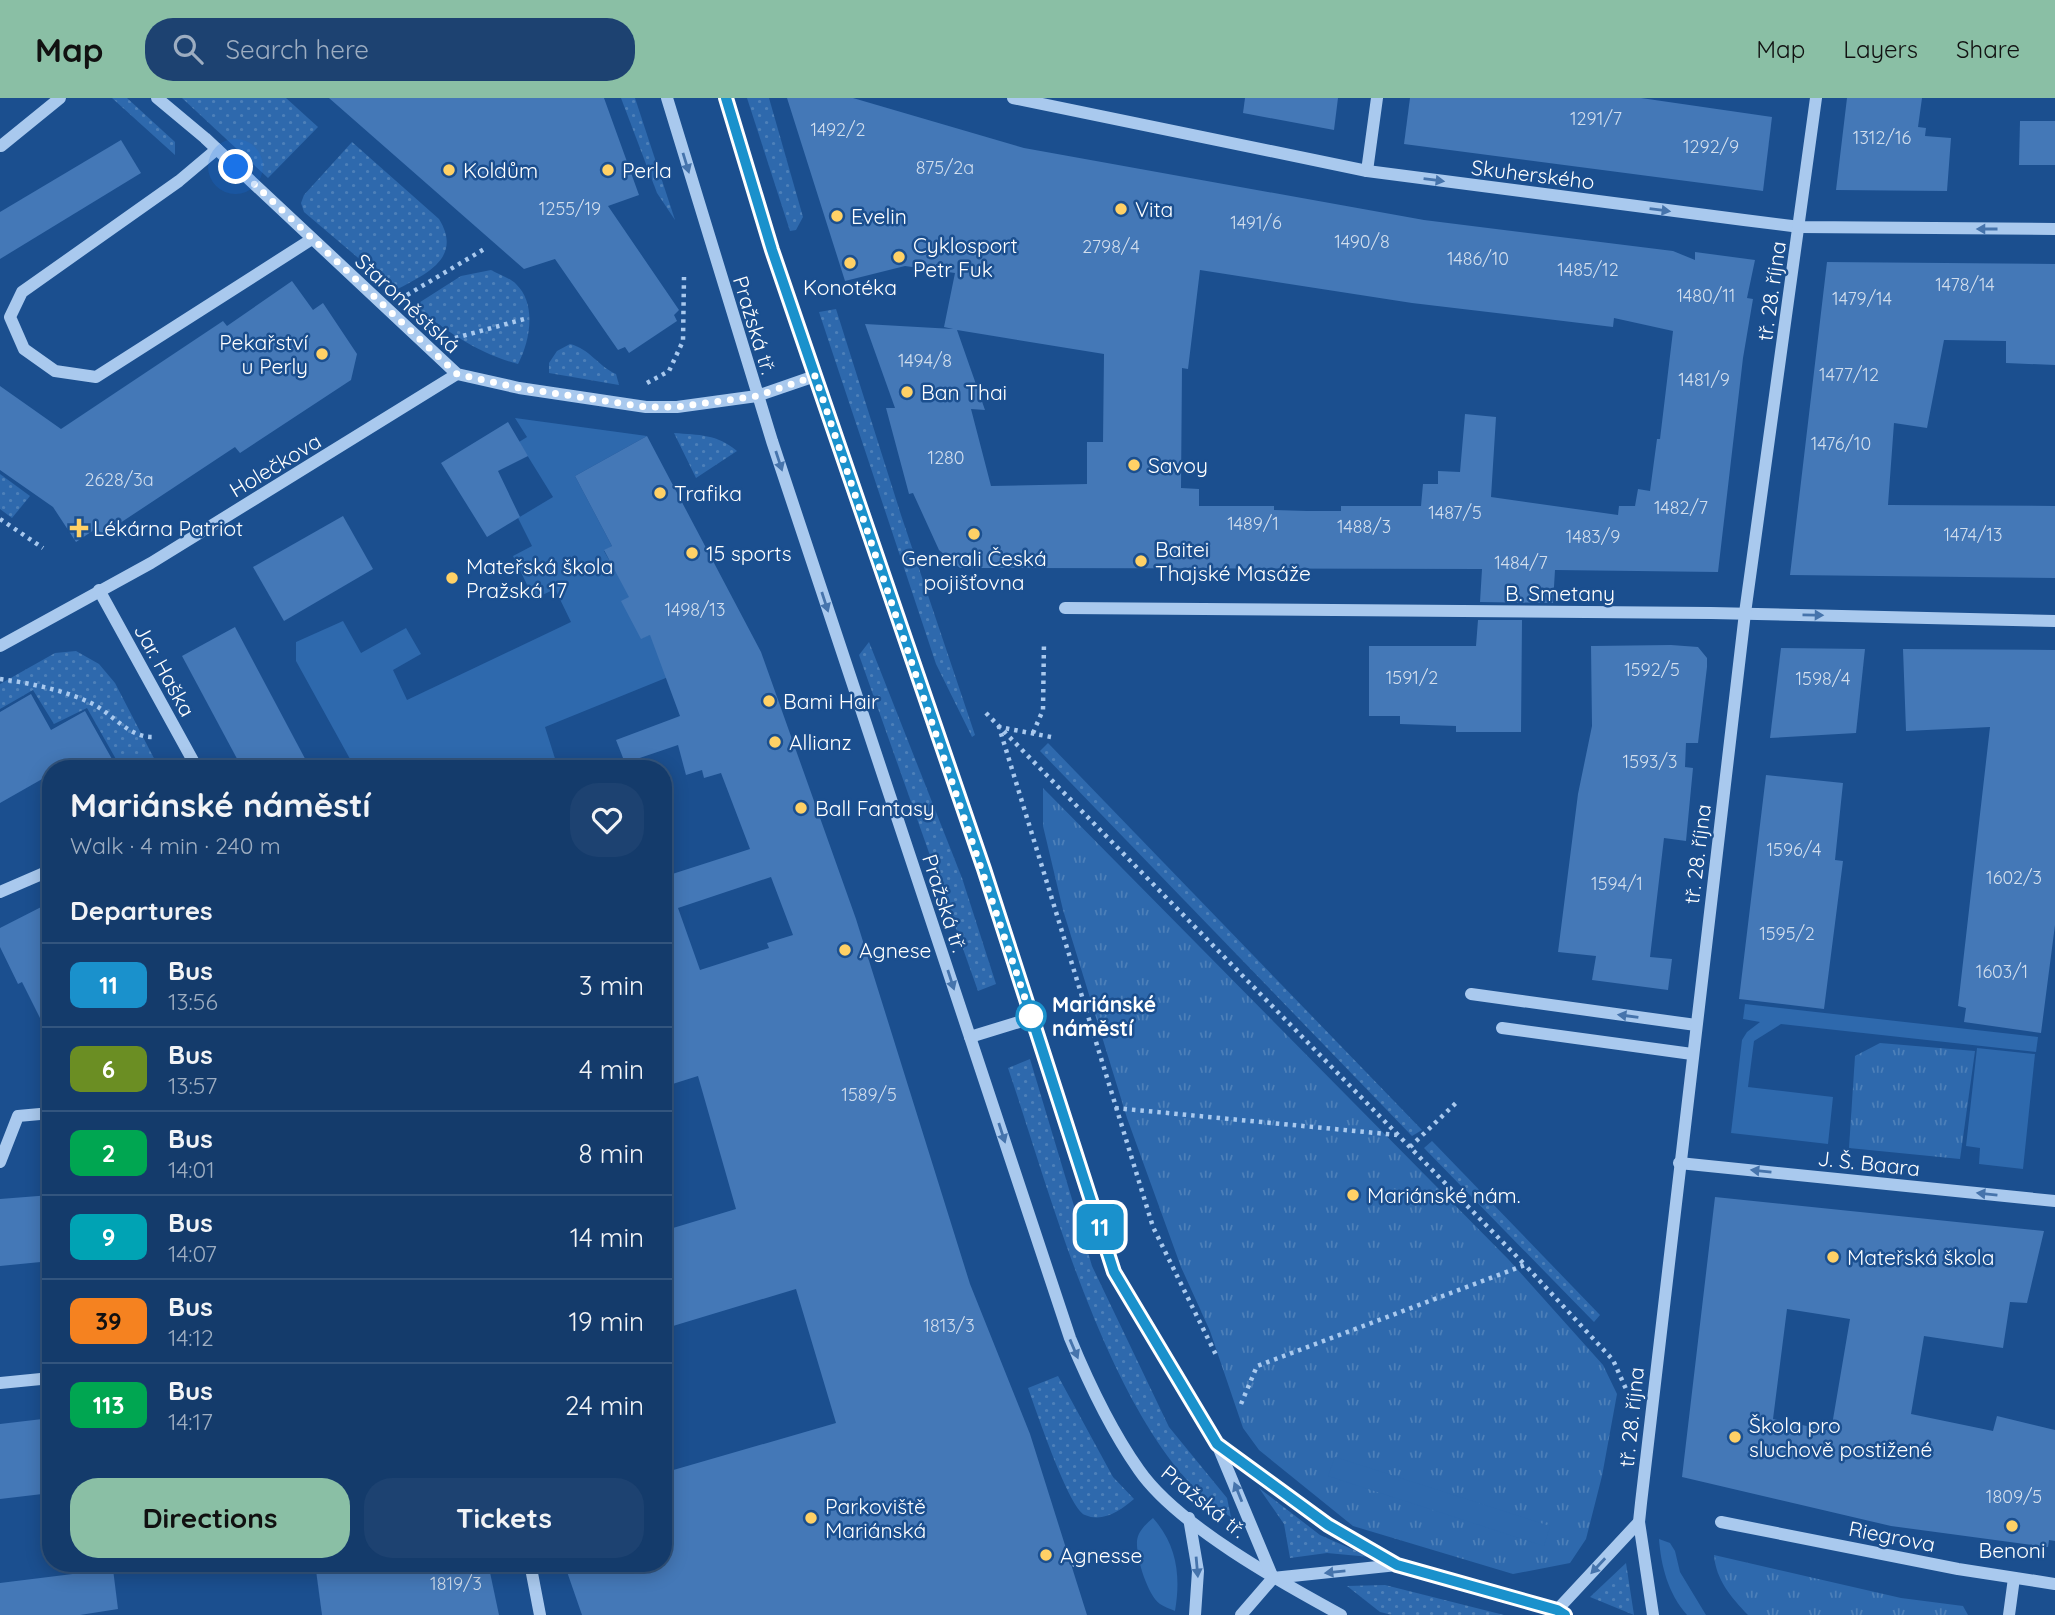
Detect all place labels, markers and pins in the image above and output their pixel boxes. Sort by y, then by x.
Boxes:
place label: Koldům [463,157,538,183]
place label: Perla [622,157,672,183]
marker: Koldům [441,162,457,178]
marker: Perla [600,162,616,178]
place label: Vita [1135,196,1173,222]
marker: Vita [1113,201,1129,217]
place label: Evelin [851,203,907,229]
marker: Evelin [829,208,845,224]
place label: Cyklosport Petr Fuk [913,232,1018,282]
marker: Cyklosport Petr Fuk [891,249,907,265]
marker: Konotéka [842,255,858,271]
place label: Konotéka [803,274,897,300]
place label: Pekařství u Perly [219,329,308,379]
marker: Pekařství u Perly [314,346,330,362]
place label: Ban Thai [921,379,1007,405]
marker: Ban Thai [899,384,915,400]
place label: Savoy [1148,452,1208,478]
marker: Savoy [1126,457,1142,473]
place label: Trafika [674,480,742,506]
marker: Trafika [652,485,668,501]
place label: Lékárna Patriot [93,515,243,541]
marker: Lékárna Patriot [71,520,87,536]
marker: Generali Česká pojišťovna [966,526,982,542]
place label: Baitei Thajské Masáže [1155,536,1311,586]
place label: 15 sports [706,540,792,566]
marker: 15 sports [684,545,700,561]
place label: Generali Česká pojišťovna [901,545,1047,595]
place label: Mateřská škola Pražská 17 [466,553,613,603]
marker: Baitei Thajské Masáže [1133,553,1149,569]
marker: Mateřská škola Pražská 17 [444,570,460,586]
place label: Bami Hair [783,688,879,714]
marker: Bami Hair [761,693,777,709]
place label: Allianz [789,729,852,755]
marker: Allianz [767,734,783,750]
place label: Ball Fantasy [815,795,935,821]
marker: Ball Fantasy [793,800,809,816]
place label: Agnese [859,937,931,963]
marker: Agnese [837,942,853,958]
place label: Mariánské náměstí [1052,991,1156,1041]
marker: Mariánské náměstí [1016,1001,1046,1031]
place label: Mariánské nám. [1367,1182,1521,1208]
marker: Mariánské nám. [1345,1187,1361,1203]
place label: Mateřská škola [1847,1244,1994,1270]
marker: Mateřská škola [1825,1249,1841,1265]
place label: Škola pro sluchově postižené [1749,1412,1932,1462]
marker: Škola pro sluchově postižené [1727,1429,1743,1445]
place label: Parkoviště Mariánská [825,1493,926,1543]
marker: Parkoviště Mariánská [803,1510,819,1526]
marker: Benoni [2004,1518,2020,1534]
place label: Benoni [1979,1537,2045,1563]
place label: Agnesse [1060,1542,1142,1568]
marker: Agnesse [1038,1547,1054,1563]

